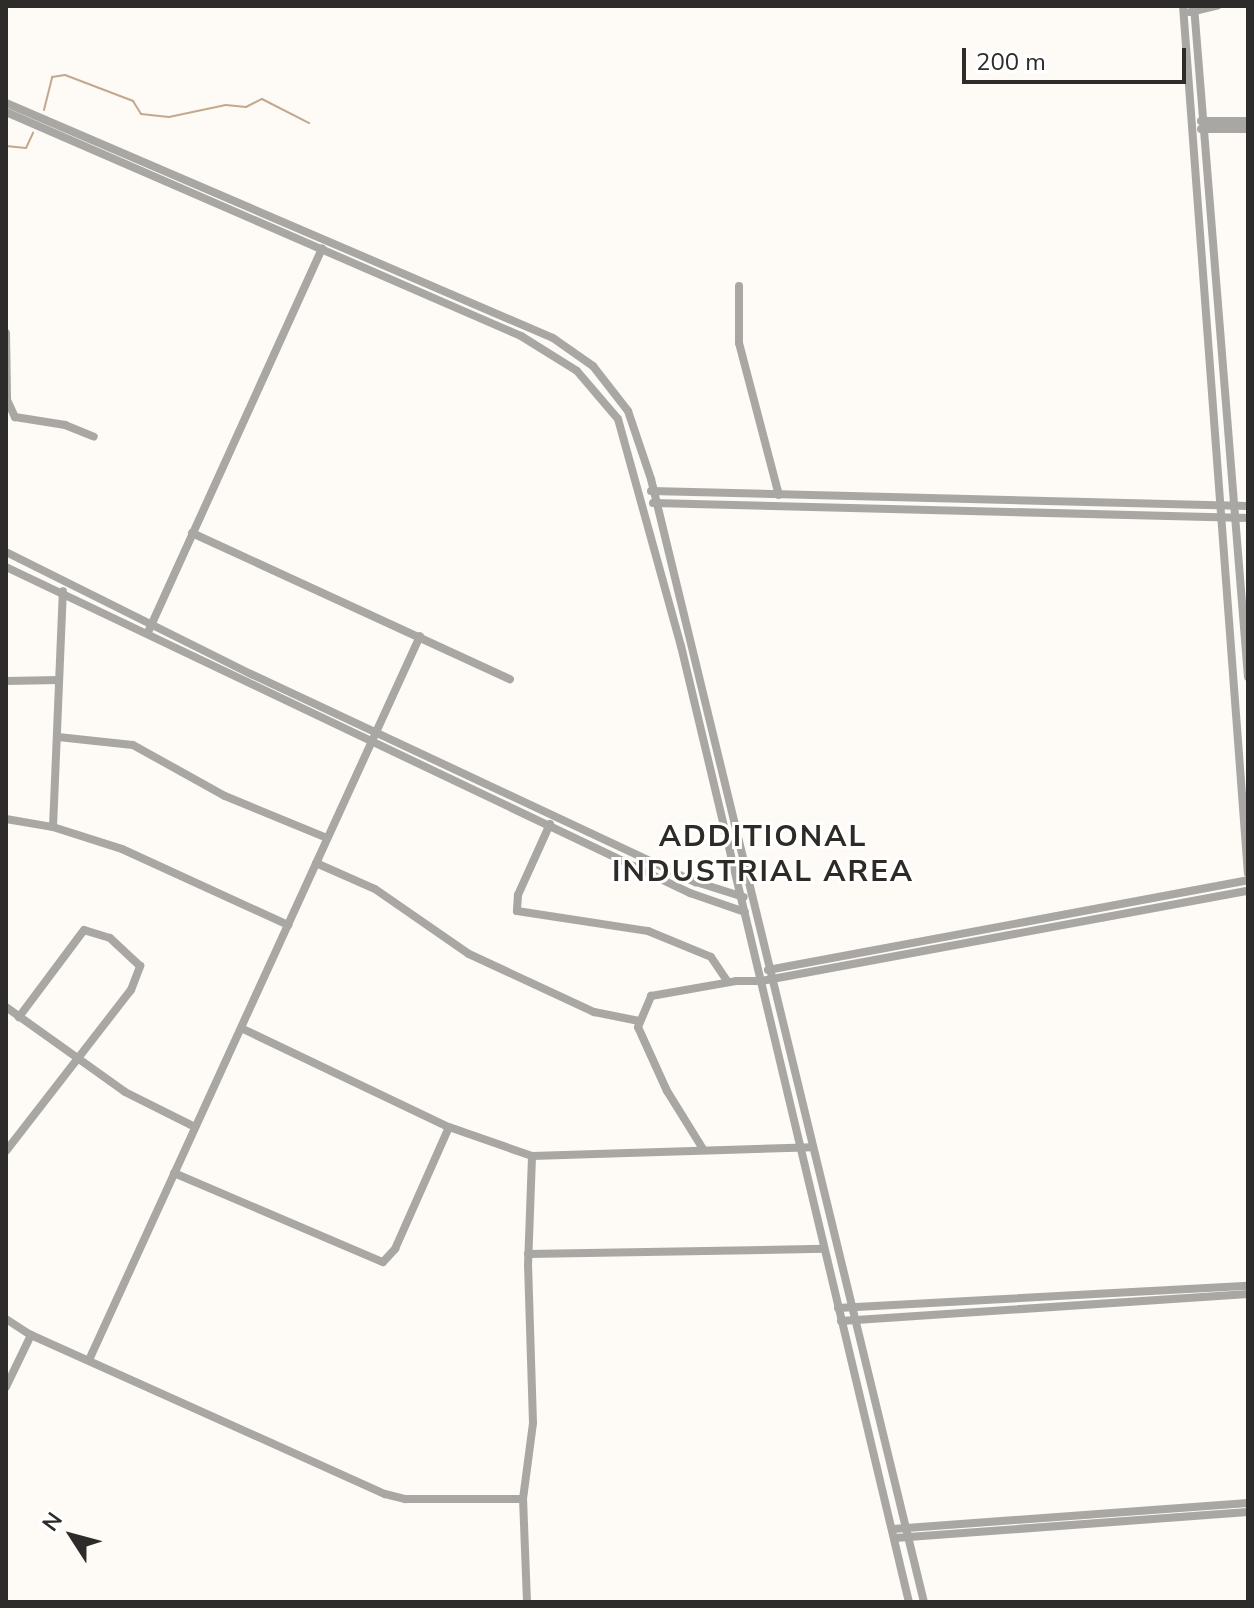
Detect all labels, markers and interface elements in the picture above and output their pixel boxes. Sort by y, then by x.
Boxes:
scale bar [966,32,1190,82]
text: 200 m [976,46,1046,78]
district label: ADDITIONAL INDUSTRIAL AREA [612,819,914,890]
north arrow [32,1496,112,1576]
text: N [36,1506,70,1537]

